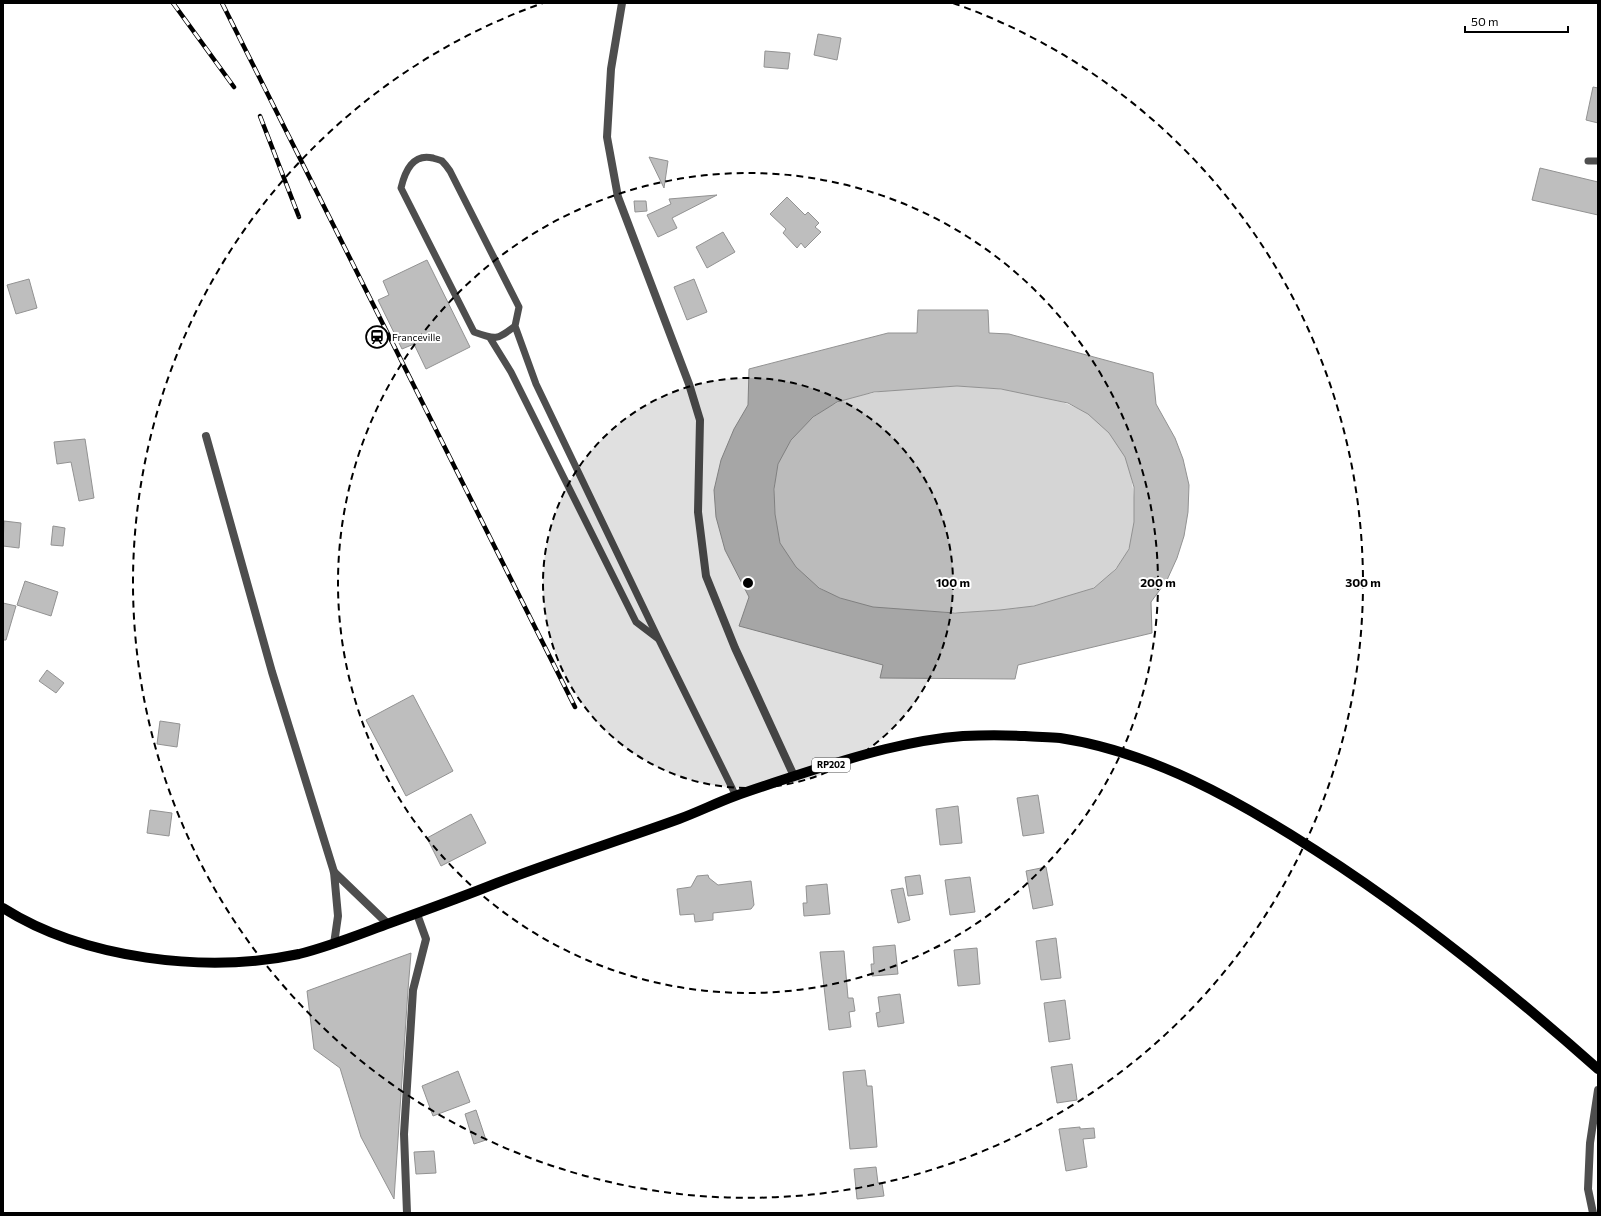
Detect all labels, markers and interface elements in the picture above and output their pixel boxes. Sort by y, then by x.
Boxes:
scale bar [1465,8,1568,34]
text: 50 m [1471,14,1499,28]
station icon: Franceville [364,324,390,350]
place label: Franceville [392,331,441,343]
text: 100 m [936,575,970,589]
text: 200 m [1140,575,1176,589]
text: 300 m [1345,575,1381,589]
centre of rings [741,576,755,590]
road number: RP202 [812,758,850,772]

